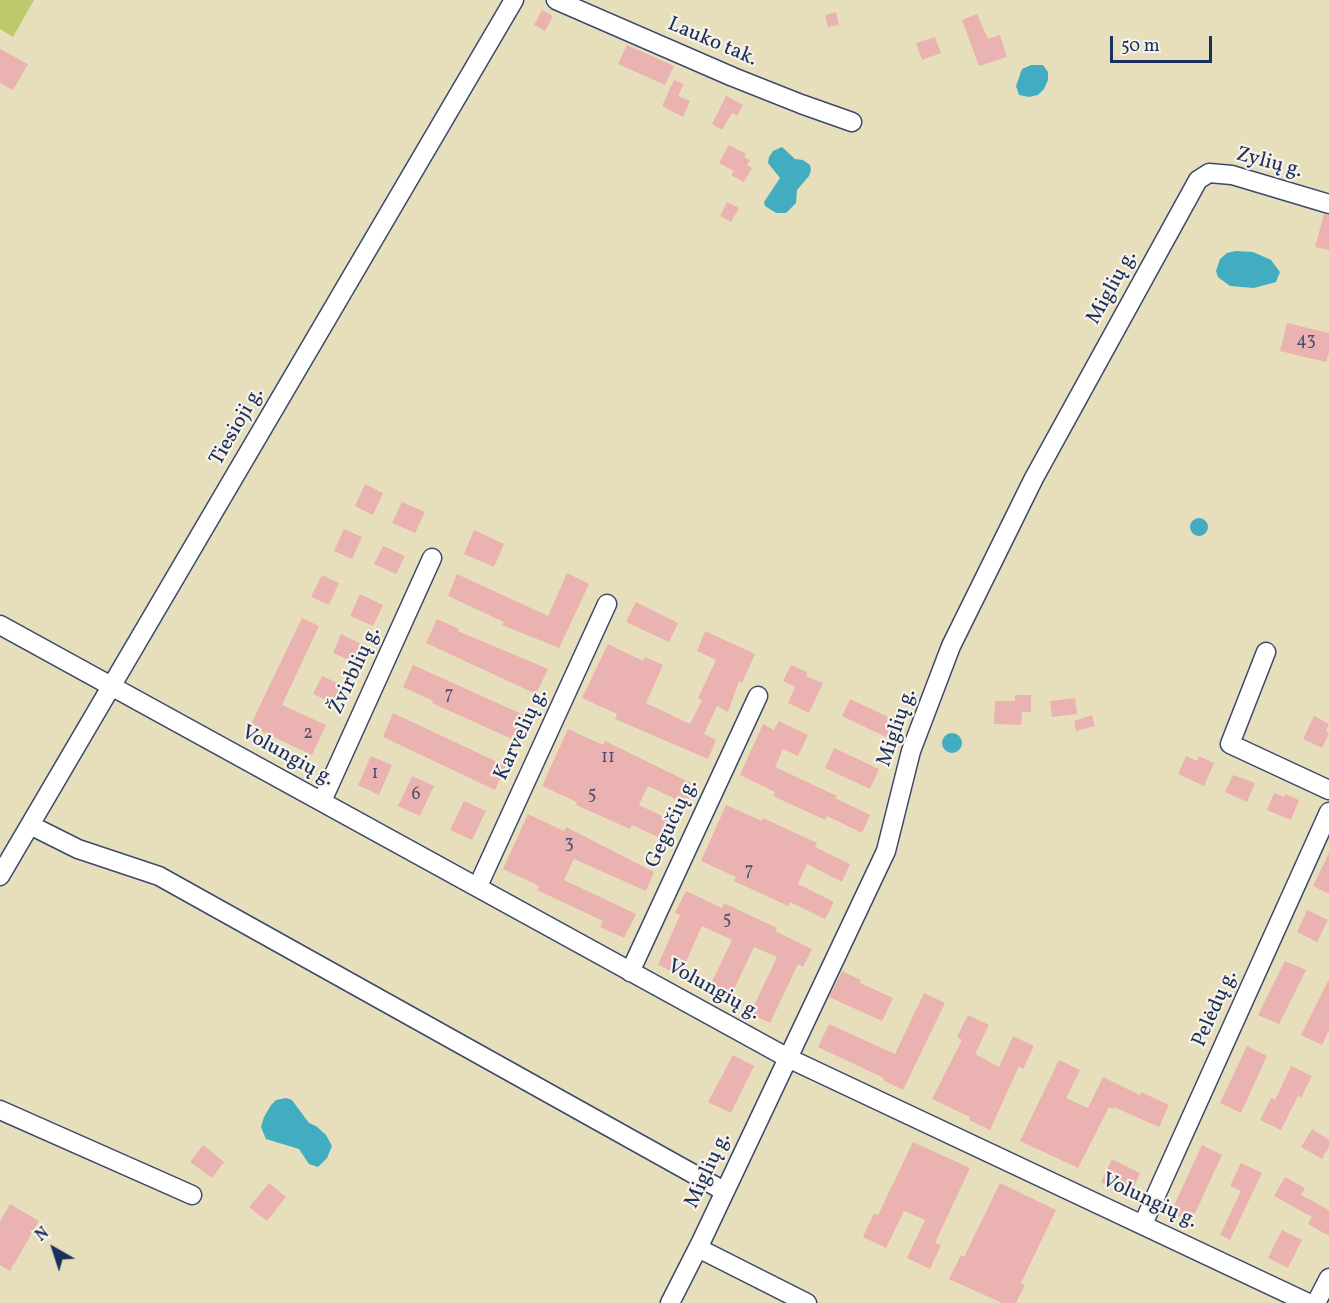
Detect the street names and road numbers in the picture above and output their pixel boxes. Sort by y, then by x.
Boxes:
street label: Lauko tak. [663,13,761,73]
street label: Zylių g. [1233,143,1305,185]
street label: Miglių g. [1082,246,1144,330]
street label: Tiesioji g. [206,383,270,471]
street label: Žvirblių g. [325,623,387,719]
street label: Karvelių g. [490,685,554,785]
street label: Miglių g. [873,686,923,770]
street label: Volungių g. [236,721,338,793]
street label: Gegučių g. [641,775,705,873]
street label: Volungių g. [662,955,764,1027]
street label: Pelėdų g. [1188,967,1244,1051]
street label: Miglių g. [680,1129,738,1213]
street label: Volungių g. [1097,1169,1201,1235]

